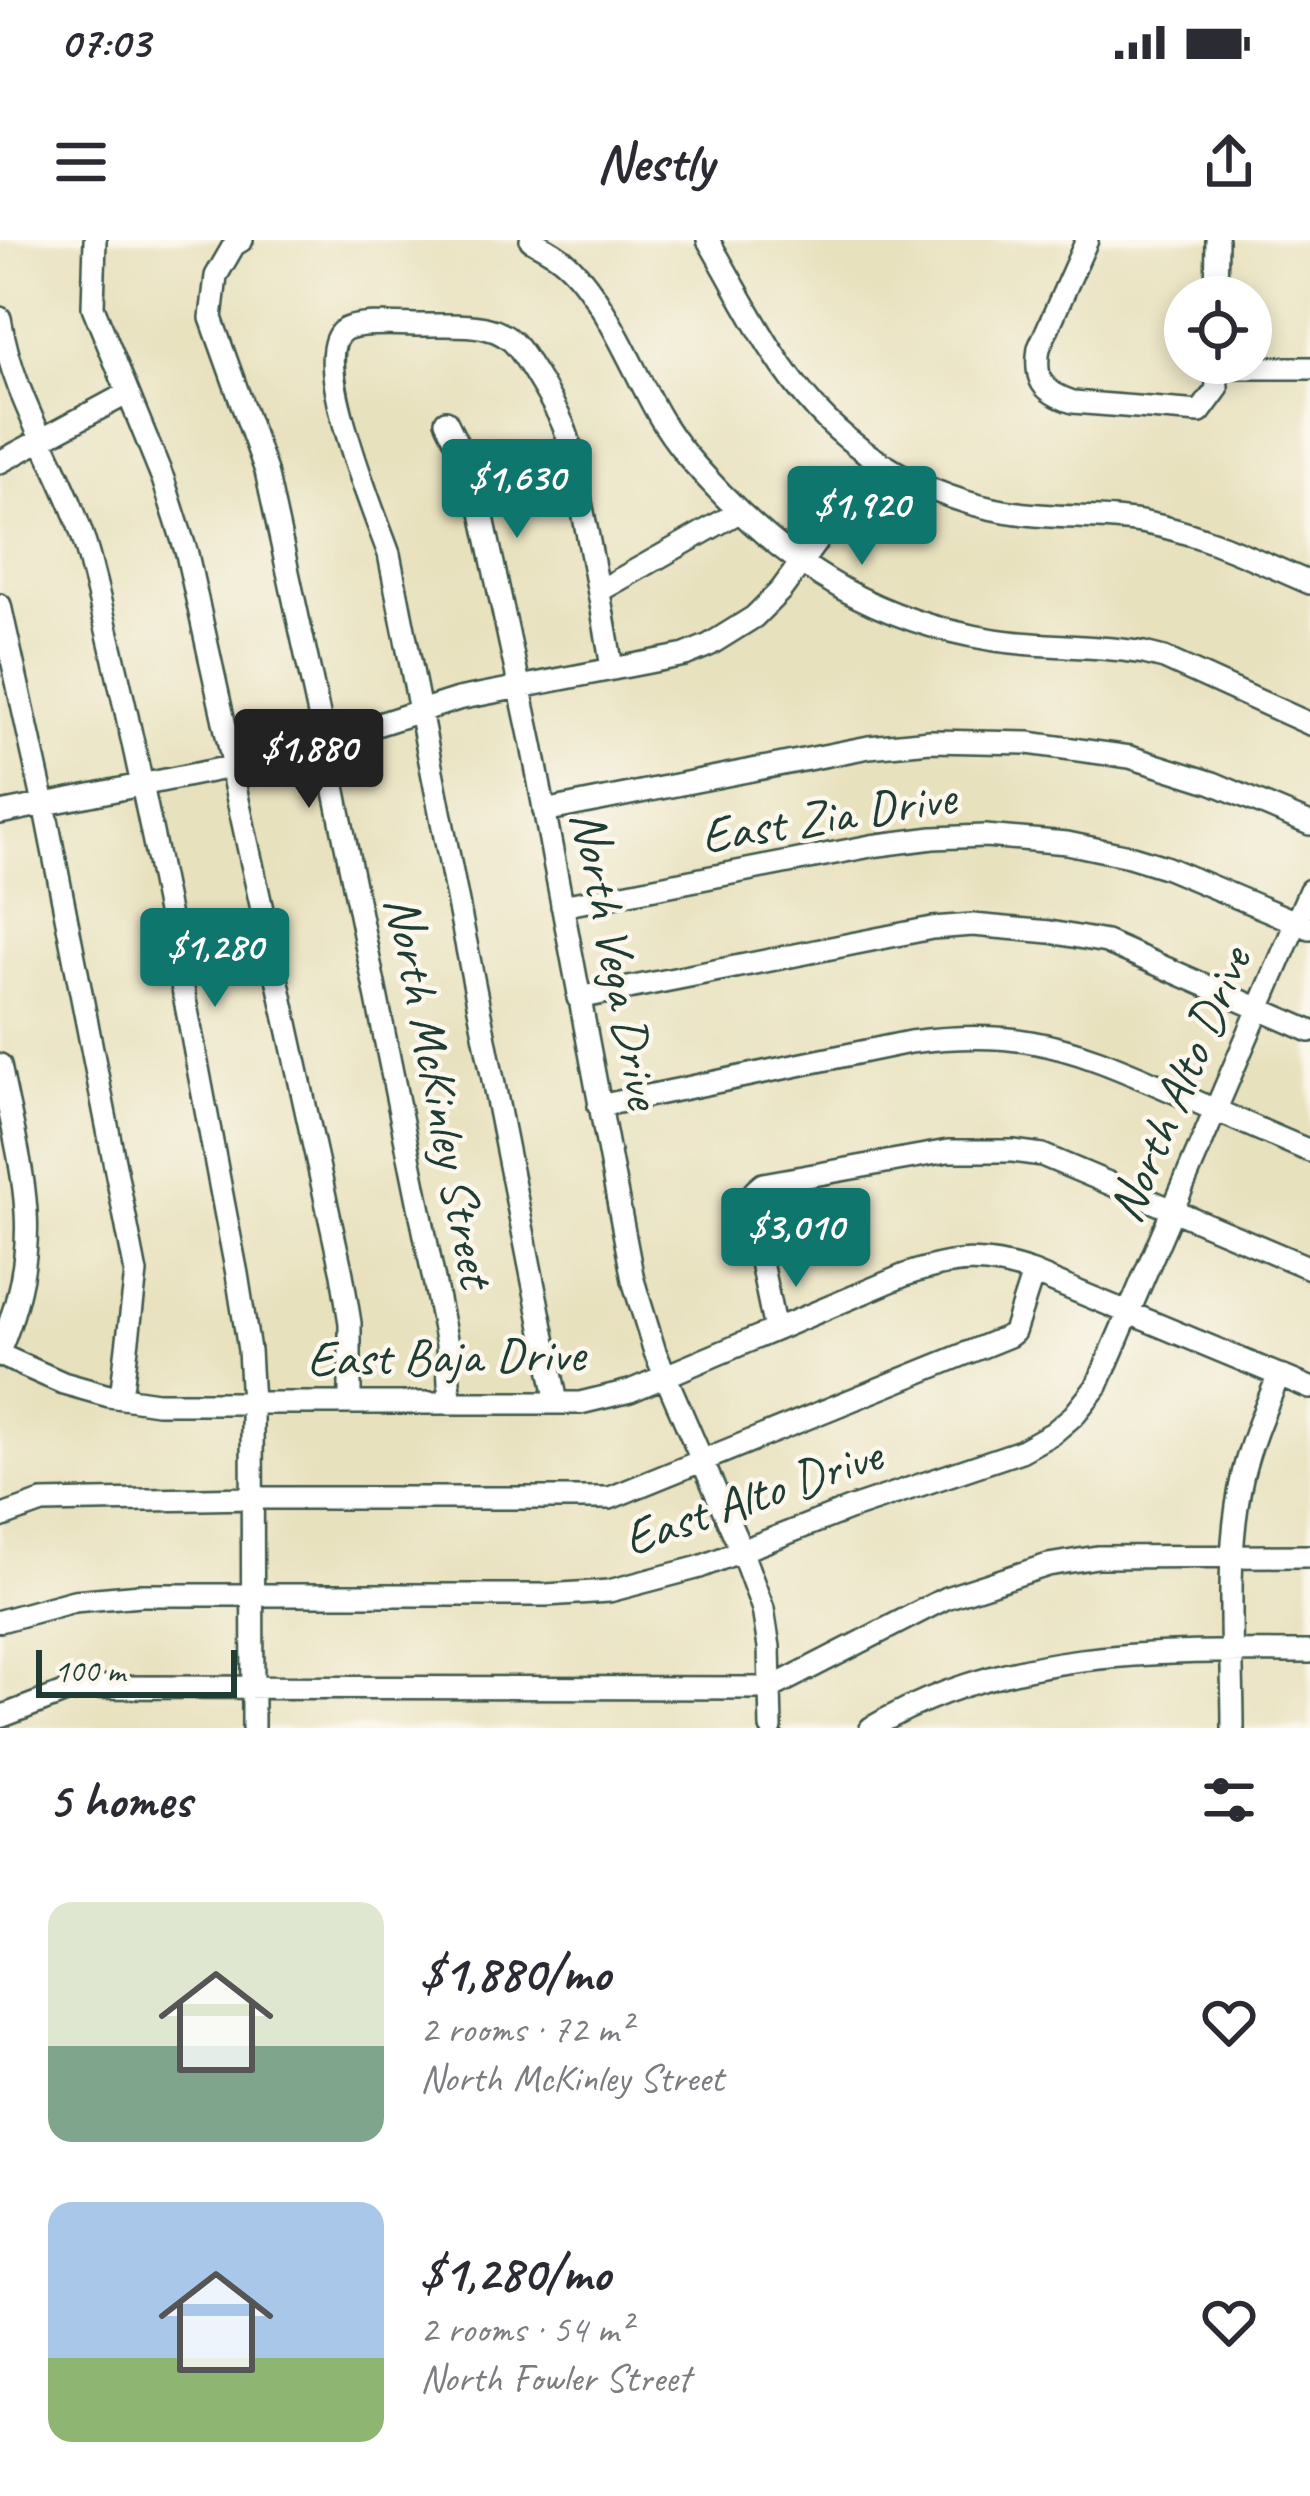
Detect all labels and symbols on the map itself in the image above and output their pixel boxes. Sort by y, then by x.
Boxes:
pin: $1,630 [419,439,615,541]
pin: $1,920 [764,466,960,568]
pin: $1,880 [211,709,407,811]
street label: East Zia Drive [697,764,963,868]
street label: North Vega Drive [557,805,678,1117]
street label: North McKinley Street [371,890,510,1297]
pin: $1,280 [117,908,313,1010]
street label: North Alto Drive [1093,935,1267,1231]
pin: $3,010 [698,1188,894,1290]
street label: East Baja Drive [307,1322,589,1390]
street label: East Alto Drive [615,1421,893,1570]
scale bar [36,1644,237,1697]

